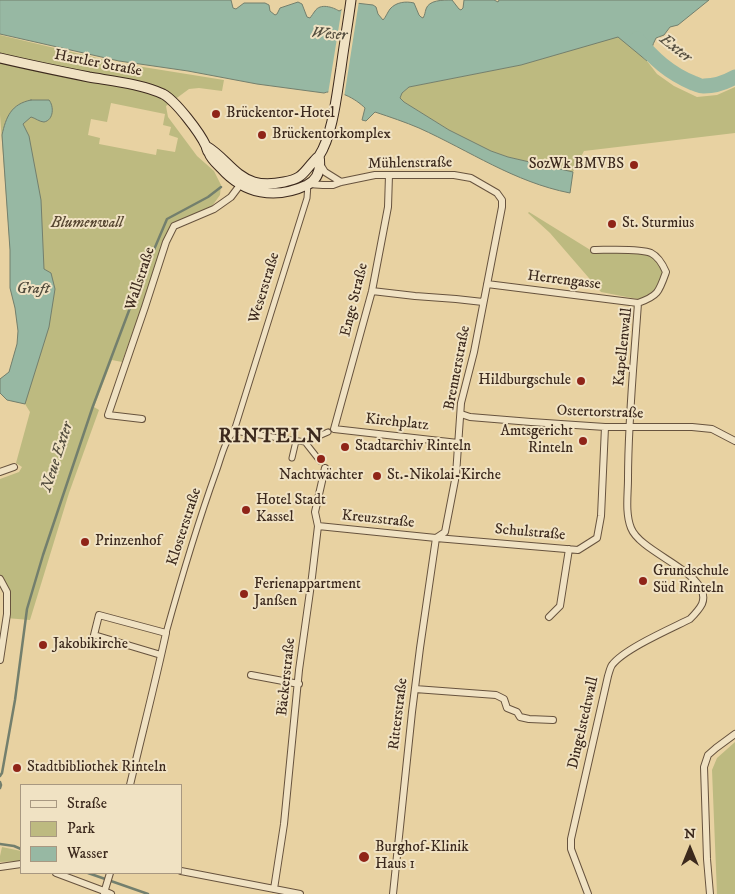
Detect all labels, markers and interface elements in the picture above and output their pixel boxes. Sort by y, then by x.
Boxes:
water label: Weser [311,24,347,46]
water label: Exter [655,31,695,67]
street label: Hartler Straße [53,47,143,81]
place label: Brückentor-Hotel [226,105,335,123]
marker: Brückentor-Hotel [210,108,222,120]
place label: Brückentorkomplex [272,126,391,144]
marker: Brückentorkomplex [256,129,268,141]
street label: Mühlenstraße [368,154,452,174]
place label: SozWk BMVBS [529,156,624,174]
marker: SozWk BMVBS [628,159,640,171]
park label: Blumenwall [51,215,123,233]
place label: St. Sturmius [622,215,694,233]
marker: St. Sturmius [606,218,618,230]
street label: Wallstraße [122,245,160,313]
street label: Weserstraße [246,250,284,326]
street label: Enge Straße [337,261,373,339]
street label: Herrengasse [526,268,602,294]
water label: Graft [16,280,50,300]
street label: Kapellenwall [611,307,637,387]
street label: Brennerstraße [441,324,475,412]
place label: Hildburgschule [478,372,571,390]
marker: Hildburgschule [575,375,587,387]
street label: Ostertorstraße [556,402,644,424]
street label: Kirchplatz [364,411,430,435]
water label: Neue Exter [38,420,78,494]
place label: Amtsgericht Rinteln [500,423,573,458]
district label: RINTELN [218,426,324,450]
marker: Amtsgericht Rinteln [577,435,589,447]
place label: Stadtarchiv Rinteln [355,438,471,456]
marker: Stadtarchiv Rinteln [339,441,351,453]
marker: Nachtwächter [315,453,327,465]
place label: Nachtwächter [279,467,363,485]
place label: St.-Nikolai-Kirche [387,467,501,485]
marker: St.-Nikolai-Kirche [371,470,383,482]
street label: Klosterstraße [164,486,206,568]
place label: Hotel Stadt Kassel [256,492,326,527]
marker: Hotel Stadt Kassel [240,504,252,516]
street label: Kreuzstraße [341,507,415,533]
street label: Schulstraße [494,521,566,545]
place label: Prinzenhof [95,533,161,551]
marker: Prinzenhof [79,536,91,548]
place label: Grundschule Süd Rinteln [653,563,729,598]
marker: Grundschule Süd Rinteln [637,575,649,587]
place label: Ferienappartment Janßen [254,576,361,611]
marker: Ferienappartment Janßen [238,588,250,600]
place label: Jakobikirche [53,636,128,654]
street label: Bäckerstraße [274,637,300,717]
marker: Jakobikirche [37,639,49,651]
street label: Dingelstedtwall [565,675,603,771]
street label: Ritterstraße [386,677,412,751]
place label: Stadtbibliothek Rinteln [27,759,166,777]
marker: Stadtbibliothek Rinteln [11,762,23,774]
legend [20,784,182,874]
text: Straße [67,794,107,813]
text: Park [67,819,95,838]
north arrow [665,824,715,874]
text: N [684,825,696,843]
place label: Burghof-Klinik Haus 1 [375,839,469,874]
text: Wasser [67,844,108,863]
marker: Burghof-Klinik Haus 1 [357,850,371,864]

